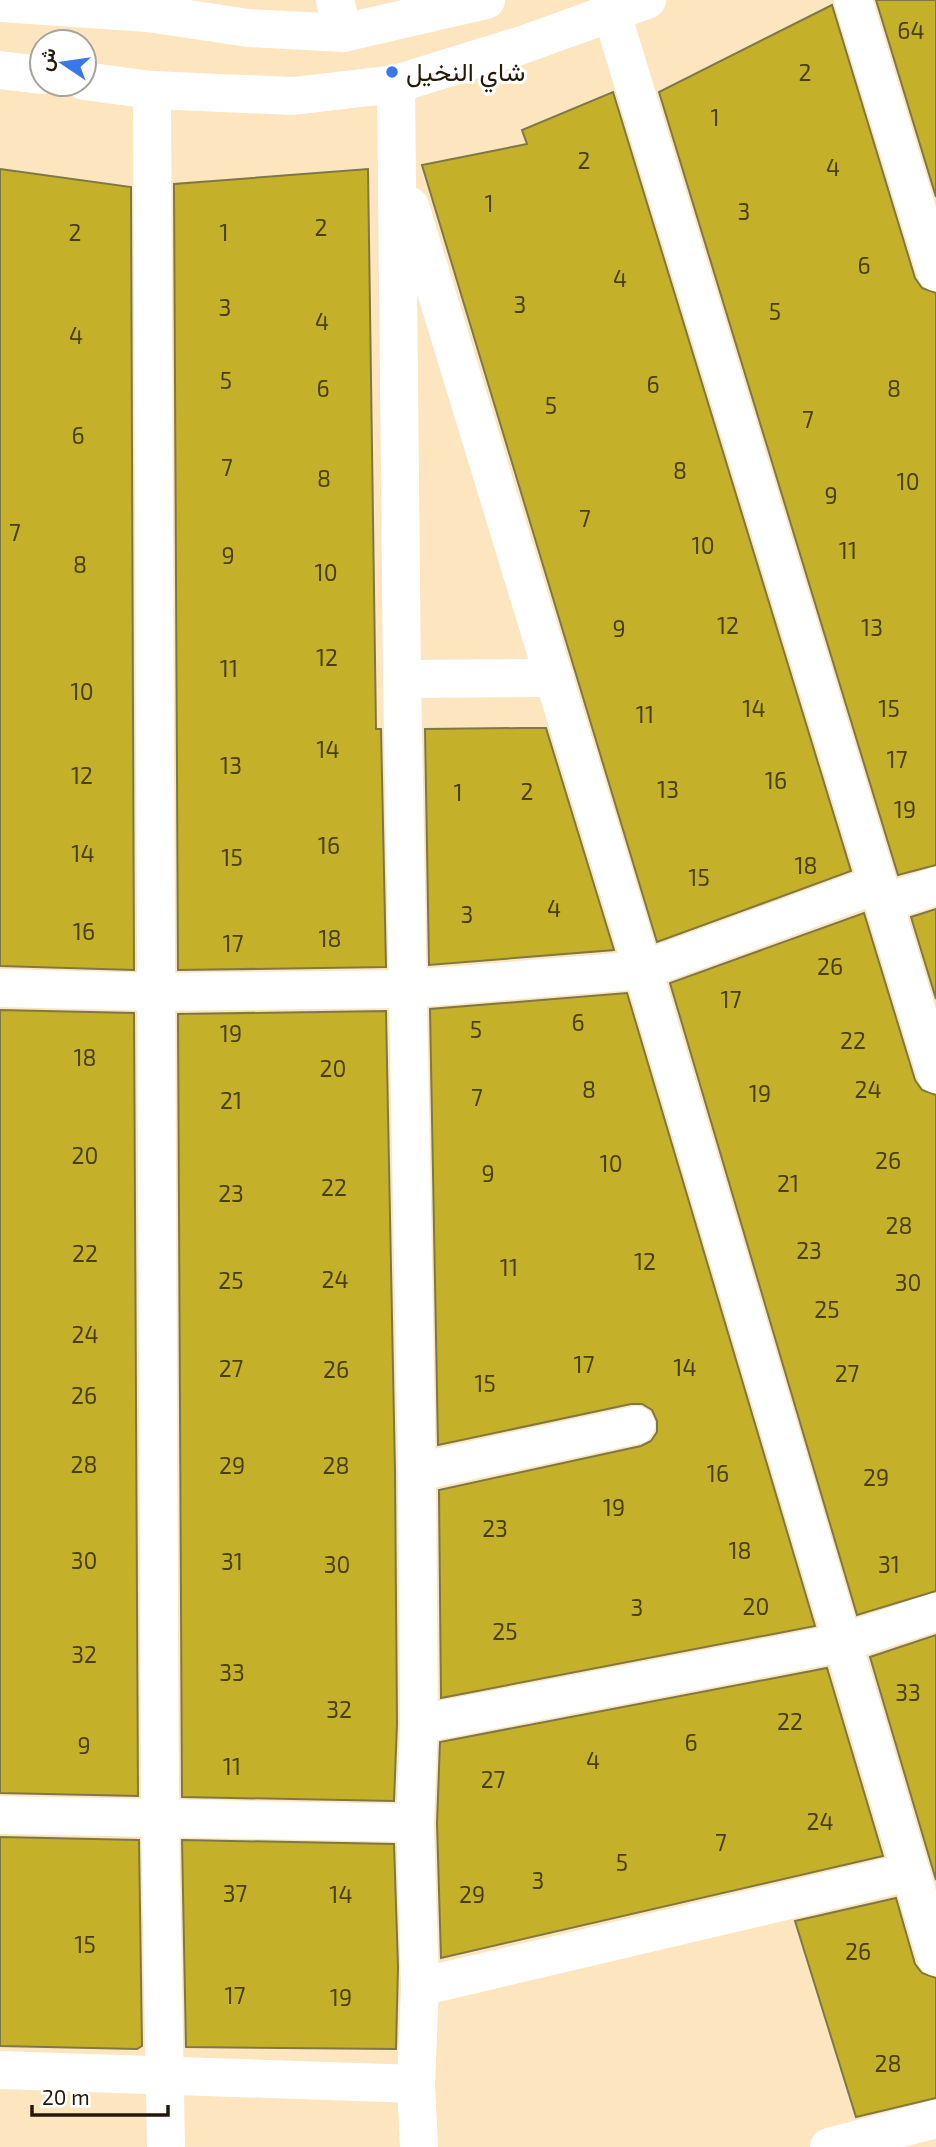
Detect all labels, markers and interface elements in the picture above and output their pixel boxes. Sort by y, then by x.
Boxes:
house number: 64 [897,16,925,44]
north arrow [28,28,98,98]
text: ش [32,45,61,73]
place label: شاي النخيل [406,55,525,93]
house number: 2 [799,58,811,86]
marker: شاي النخيل [384,64,400,80]
house number: 1 [710,103,720,131]
house number: 2 [578,146,590,174]
house number: 4 [826,153,840,181]
house number: 1 [484,189,494,217]
house number: 3 [738,197,750,225]
house number: 2 [315,213,327,241]
house number: 2 [69,218,81,246]
house number: 1 [219,218,229,246]
house number: 6 [857,251,871,279]
house number: 4 [613,264,627,292]
house number: 3 [514,290,526,318]
house number: 3 [219,293,231,321]
house number: 5 [769,297,781,325]
house number: 4 [315,307,329,335]
house number: 4 [69,321,83,349]
house number: 5 [220,366,232,394]
house number: 6 [646,370,660,398]
house number: 6 [316,374,330,402]
house number: 8 [887,374,901,402]
house number: 5 [545,391,557,419]
house number: 7 [802,405,814,433]
house number: 6 [71,421,85,449]
house number: 7 [221,453,233,481]
house number: 8 [673,456,687,484]
house number: 8 [317,464,331,492]
house number: 10 [896,467,920,495]
house number: 9 [824,481,838,509]
house number: 7 [579,504,591,532]
house number: 7 [9,518,21,546]
house number: 10 [691,531,715,559]
house number: 11 [839,536,857,564]
house number: 9 [221,541,235,569]
house number: 8 [73,550,87,578]
house number: 10 [314,558,338,586]
house number: 12 [717,611,739,639]
house number: 13 [861,613,883,641]
house number: 9 [612,614,626,642]
house number: 12 [316,643,338,671]
house number: 11 [220,654,238,682]
house number: 10 [70,677,94,705]
house number: 14 [742,694,766,722]
house number: 15 [878,694,900,722]
house number: 11 [636,700,654,728]
house number: 14 [316,735,340,763]
house number: 17 [887,745,908,773]
house number: 13 [220,751,242,779]
house number: 12 [71,761,93,789]
house number: 16 [765,766,787,794]
house number: 13 [657,775,679,803]
house number: 2 [521,777,533,805]
house number: 1 [453,778,463,806]
house number: 19 [894,795,916,823]
house number: 16 [318,831,340,859]
house number: 14 [71,839,95,867]
house number: 15 [221,843,243,871]
house number: 18 [794,851,818,879]
house number: 15 [688,863,710,891]
house number: 4 [547,894,561,922]
house number: 3 [461,900,473,928]
house number: 16 [73,917,95,945]
house number: 18 [318,924,342,952]
house number: 17 [223,929,244,957]
house number: 26 [817,952,843,980]
house number: 17 [721,985,742,1013]
house number: 6 [571,1008,585,1036]
house number: 5 [470,1015,482,1043]
house number: 19 [220,1019,242,1047]
house number: 22 [840,1026,866,1054]
house number: 18 [73,1043,97,1071]
house number: 20 [320,1054,346,1082]
house number: 8 [582,1075,596,1103]
house number: 24 [854,1075,882,1103]
house number: 19 [749,1079,771,1107]
house number: 7 [471,1083,483,1111]
house number: 21 [220,1086,242,1114]
house number: 20 [72,1141,98,1169]
house number: 26 [875,1146,901,1174]
house number: 10 [599,1149,623,1177]
house number: 9 [481,1159,495,1187]
house number: 21 [777,1169,799,1197]
house number: 22 [321,1173,347,1201]
house number: 23 [218,1179,244,1207]
house number: 28 [886,1211,912,1239]
house number: 23 [796,1236,822,1264]
house number: 22 [72,1239,98,1267]
house number: 12 [634,1247,656,1275]
house number: 11 [500,1253,518,1281]
house number: 24 [321,1265,349,1293]
house number: 25 [218,1266,244,1294]
house number: 30 [895,1268,921,1296]
house number: 25 [814,1295,840,1323]
house number: 24 [71,1320,99,1348]
house number: 17 [574,1350,595,1378]
house number: 14 [673,1353,697,1381]
house number: 27 [219,1354,244,1382]
house number: 26 [323,1355,349,1383]
house number: 27 [835,1359,860,1387]
house number: 15 [474,1369,496,1397]
house number: 26 [71,1381,97,1409]
house number: 28 [71,1450,97,1478]
house number: 29 [219,1451,245,1479]
house number: 28 [323,1451,349,1479]
house number: 16 [707,1459,729,1487]
house number: 29 [863,1463,889,1491]
house number: 19 [603,1493,625,1521]
house number: 23 [482,1514,508,1542]
house number: 18 [728,1536,752,1564]
house number: 30 [71,1546,97,1574]
house number: 31 [221,1547,243,1575]
house number: 30 [324,1550,350,1578]
house number: 31 [878,1550,900,1578]
house number: 20 [743,1592,769,1620]
house number: 3 [631,1593,643,1621]
house number: 25 [492,1617,518,1645]
house number: 32 [71,1640,97,1668]
house number: 33 [219,1658,245,1686]
house number: 33 [895,1678,921,1706]
house number: 32 [326,1695,352,1723]
house number: 22 [777,1707,803,1735]
house number: 6 [684,1728,698,1756]
house number: 9 [77,1731,91,1759]
house number: 4 [586,1746,600,1774]
house number: 11 [223,1752,241,1780]
house number: 27 [481,1765,506,1793]
house number: 24 [806,1807,834,1835]
house number: 7 [715,1828,727,1856]
house number: 5 [616,1848,628,1876]
house number: 3 [532,1866,544,1894]
house number: 37 [223,1879,247,1907]
house number: 14 [329,1880,353,1908]
house number: 29 [459,1880,485,1908]
house number: 15 [74,1930,96,1958]
house number: 26 [845,1937,871,1965]
house number: 17 [225,1981,246,2009]
house number: 19 [330,1983,352,2011]
house number: 28 [875,2049,901,2077]
scale bar [32,2074,168,2118]
text: 20 m [42,2084,90,2109]

